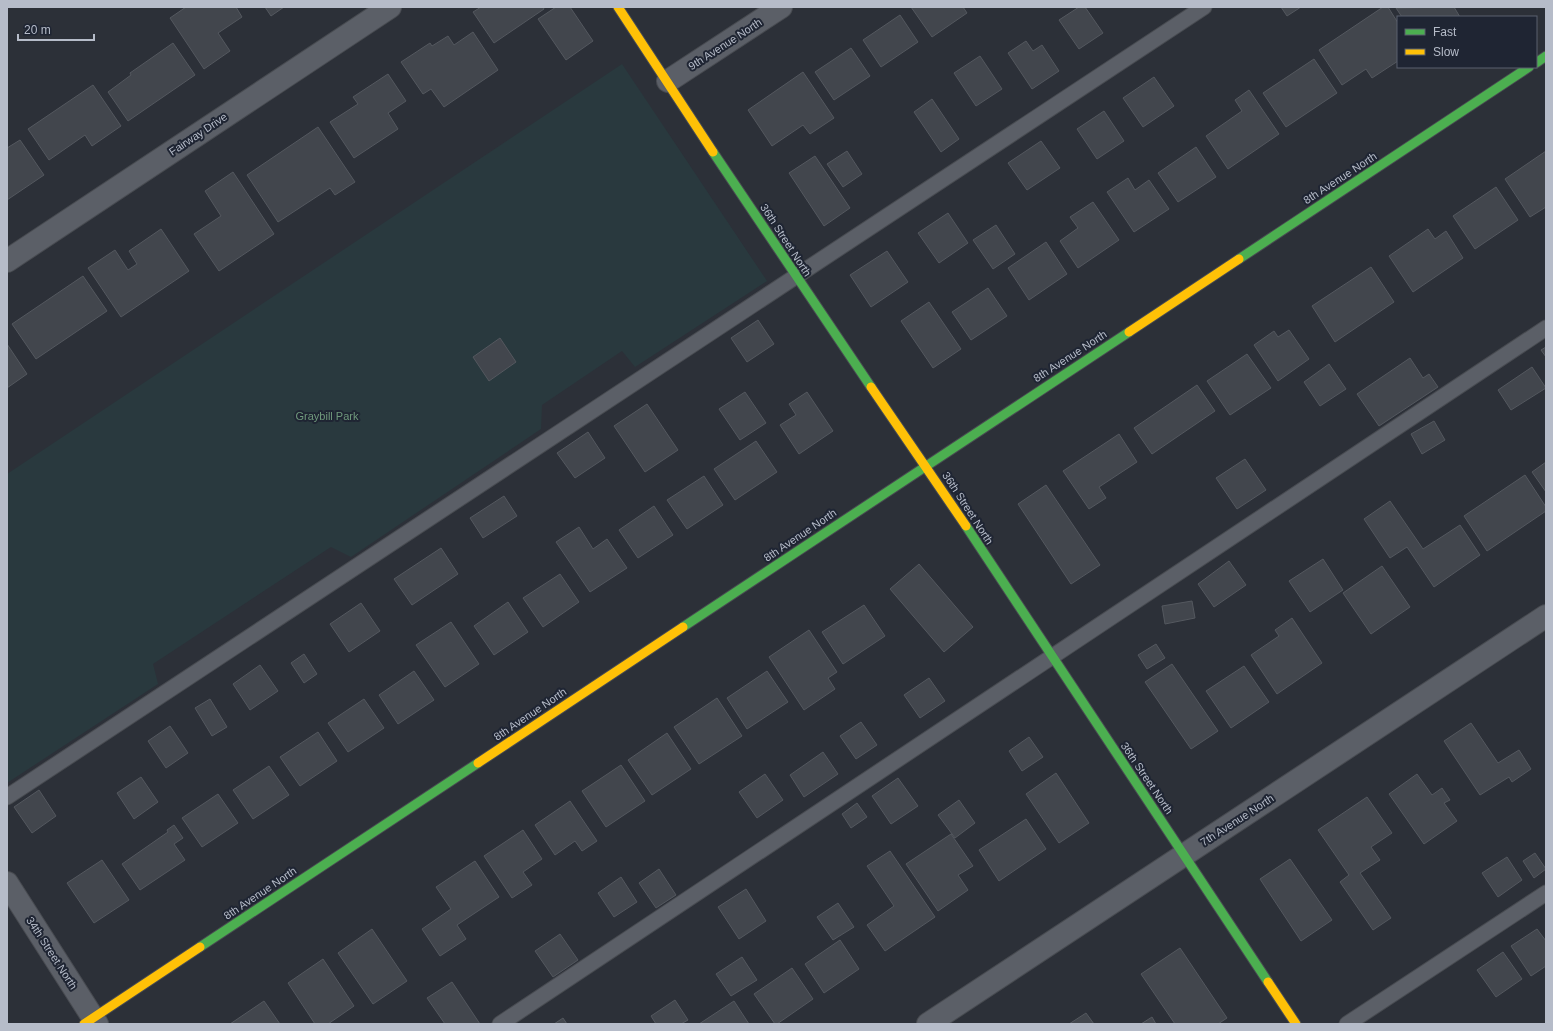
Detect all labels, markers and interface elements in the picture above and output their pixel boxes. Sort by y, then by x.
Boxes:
scale bar [18,16,94,42]
street label: 9th Avenue North [686,16,764,72]
legend [1397,16,1537,68]
text: 20 m [24,23,51,37]
text: Fast [1433,25,1457,39]
text: Slow [1433,45,1459,59]
street label: Fairway Drive [167,110,229,158]
street label: 8th Avenue North [1301,150,1379,206]
street label: 36th Street North [758,202,814,278]
street label: 8th Avenue North [1031,328,1109,384]
park label: Graybill Park [296,410,359,422]
street label: 36th Street North [940,470,996,546]
street label: 8th Avenue North [761,506,839,564]
street label: 8th Avenue North [491,685,569,743]
street label: 36th Street North [1119,740,1175,816]
street label: 7th Avenue North [1198,792,1276,848]
street label: 8th Avenue North [221,864,299,922]
street label: 34th Street North [24,915,80,991]

